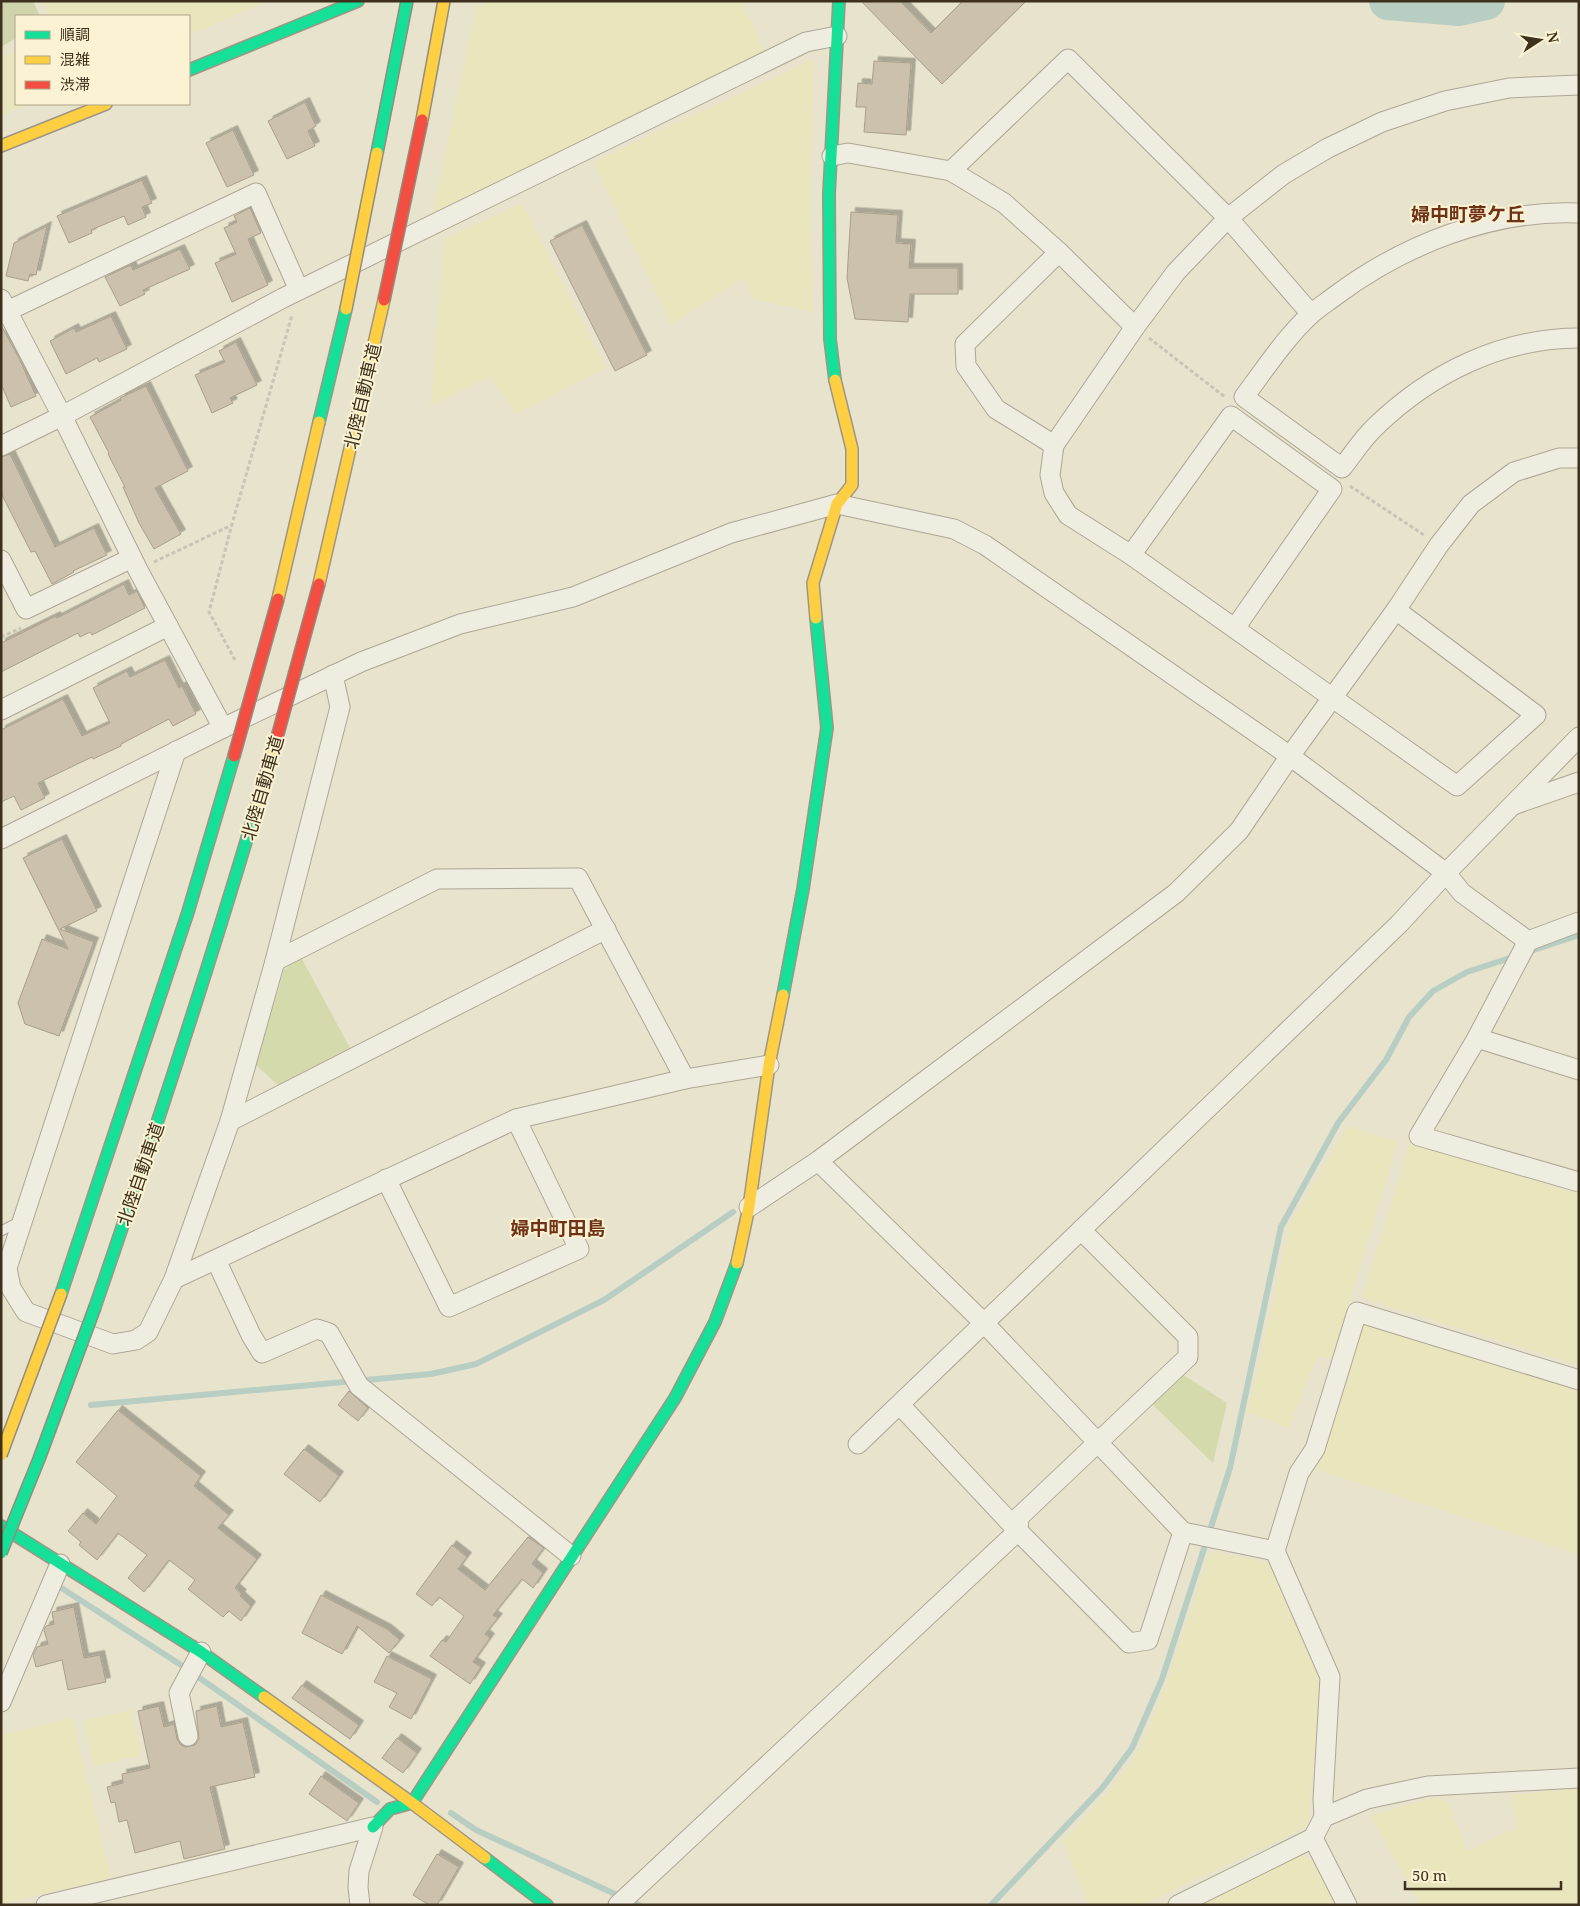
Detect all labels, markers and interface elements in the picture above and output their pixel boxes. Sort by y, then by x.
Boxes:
legend [15,15,190,105]
north arrow [1515,15,1565,65]
text: 順調 [60,24,90,44]
text: N [1543,30,1564,45]
text: 混雑 [60,49,90,69]
text: 渋滞 [60,74,90,94]
district label: 婦中町夢ケ丘 [1411,201,1525,227]
street label: 北陸自動車道 [338,341,386,451]
street label: 北陸自動車道 [236,733,288,843]
street label: 北陸自動車道 [111,1119,169,1229]
district label: 婦中町田島 [510,1215,606,1241]
scale bar [1405,1858,1561,1890]
text: 50 m [1412,1865,1447,1885]

